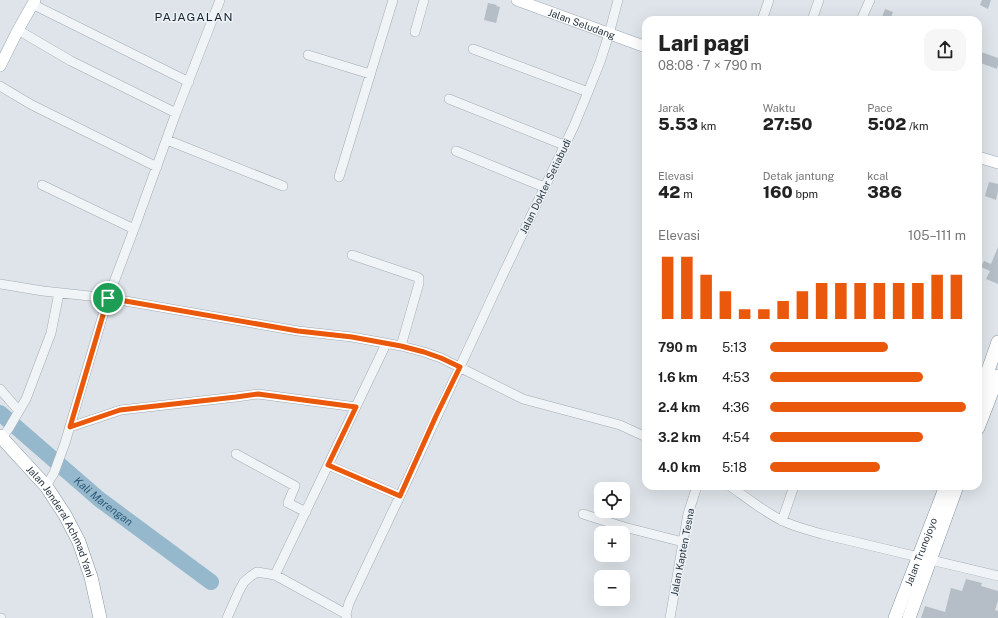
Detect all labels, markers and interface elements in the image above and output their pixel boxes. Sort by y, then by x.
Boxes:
street label: Jalan Seludang [547,6,617,41]
district label: PAJAGALAN [155,10,233,24]
button: share [924,29,966,71]
text: Lari pagi [658,30,749,56]
text: 08:08 · 7 × 790 m [658,58,762,73]
text: Jarak [658,102,685,114]
text: Waktu [763,102,795,114]
text: Pace [867,102,892,114]
text: 5.53 [658,114,698,134]
text: 27:50 [763,114,812,134]
text: 5:02 [867,114,906,134]
text: km [698,120,716,132]
text: /km [906,120,929,132]
street label: Jalan Dokter Setiabudi [517,137,573,235]
text: Elevasi [658,170,694,182]
text: Detak jantung [763,170,834,182]
text: kcal [867,170,889,182]
text: 42 [658,182,680,202]
text: 160 [763,182,793,202]
text: 386 [867,182,902,202]
text: m [680,188,693,200]
text: bpm [793,188,818,200]
text: Elevasi [658,228,700,243]
text: 105–111 m [908,228,966,243]
pin [91,281,125,315]
icon: arrive [97,287,119,309]
text: 790 m [658,340,698,355]
text: 5:13 [722,340,747,355]
text: 1.6 km [658,370,698,385]
text: 4:53 [722,370,750,385]
text: 2.4 km [658,400,700,415]
text: 4:36 [722,400,749,415]
text: 3.2 km [658,430,701,445]
text: 4:54 [722,430,750,445]
text: 4.0 km [658,460,701,475]
text: 5:18 [722,460,747,475]
street label: Jalan Jenderal Achmad Yani [24,463,97,579]
water label: Kali Marengan [72,474,135,528]
map controls [594,482,630,606]
button: locate [594,482,630,518]
street label: Jalan Kapten Tesna [668,507,696,597]
street label: Jalan Trunojoyo [902,516,939,588]
button: + [594,526,630,562]
button: − [594,570,630,606]

